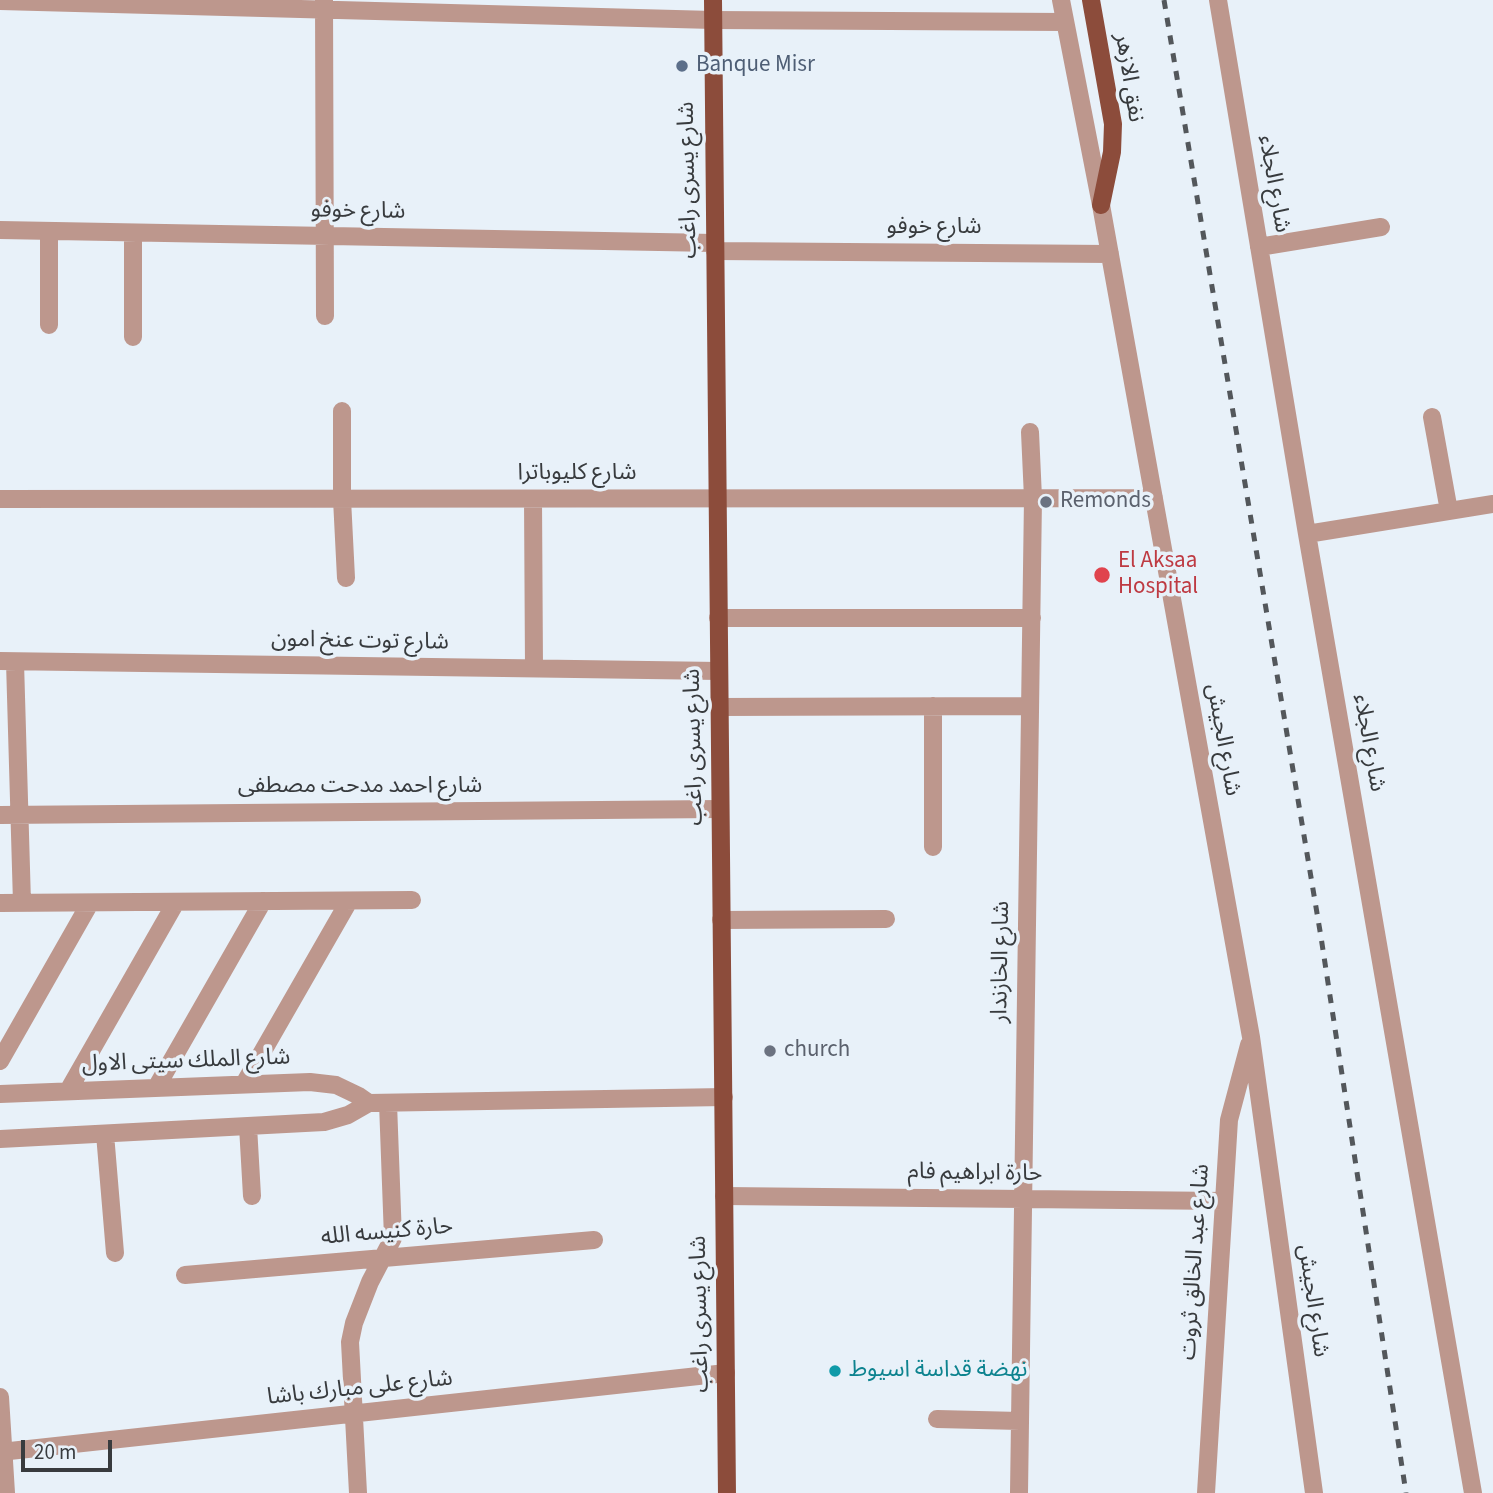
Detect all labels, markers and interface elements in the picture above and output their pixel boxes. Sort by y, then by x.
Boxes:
street label: نفق الازهر [1107,32,1149,124]
place label: Banque Misr [696,52,815,80]
marker: Banque Misr [674,58,690,74]
street label: شارع يسرى راغب [674,101,704,259]
street label: شارع الجلاء [1251,133,1295,235]
street label: شارع خوفو [310,197,406,227]
street label: شارع خوفو [887,214,981,242]
street label: شارع كليوباترا [517,460,637,488]
place label: Remonds [1060,488,1151,516]
marker: Remonds [1038,494,1054,510]
place label: El Aksaa Hospital [1118,548,1198,602]
marker: El Aksaa Hospital [1092,565,1112,585]
street label: شارع توت عنخ امون [271,627,449,657]
street label: شارع يسرى راغب [680,668,710,826]
street label: شارع الجيش [1199,682,1245,798]
street label: شارع الجلاء [1346,692,1390,794]
street label: شارع احمد مدحت مصطفى [238,773,482,801]
street label: شارع الخازندار [987,901,1017,1023]
place label: church [784,1037,850,1065]
marker: church [762,1043,778,1059]
street label: شارع الملك سيتى الاول [81,1045,291,1079]
street label: حارة ابراهيم فام [907,1159,1043,1189]
street label: شارع عبد الخالق ثروت [1175,1163,1217,1361]
street label: حارة كنيسه الله [320,1213,454,1253]
street label: شارع يسرى راغب [686,1235,716,1393]
street label: شارع الجيش [1290,1243,1334,1359]
place label: نهضة قداسة اسيوط [849,1357,1027,1385]
marker: نهضة قداسة اسيوط [827,1363,843,1379]
street label: شارع على مبارك باشا [266,1366,454,1412]
scale bar [24,1426,116,1470]
text: 20 m [34,1437,76,1467]

